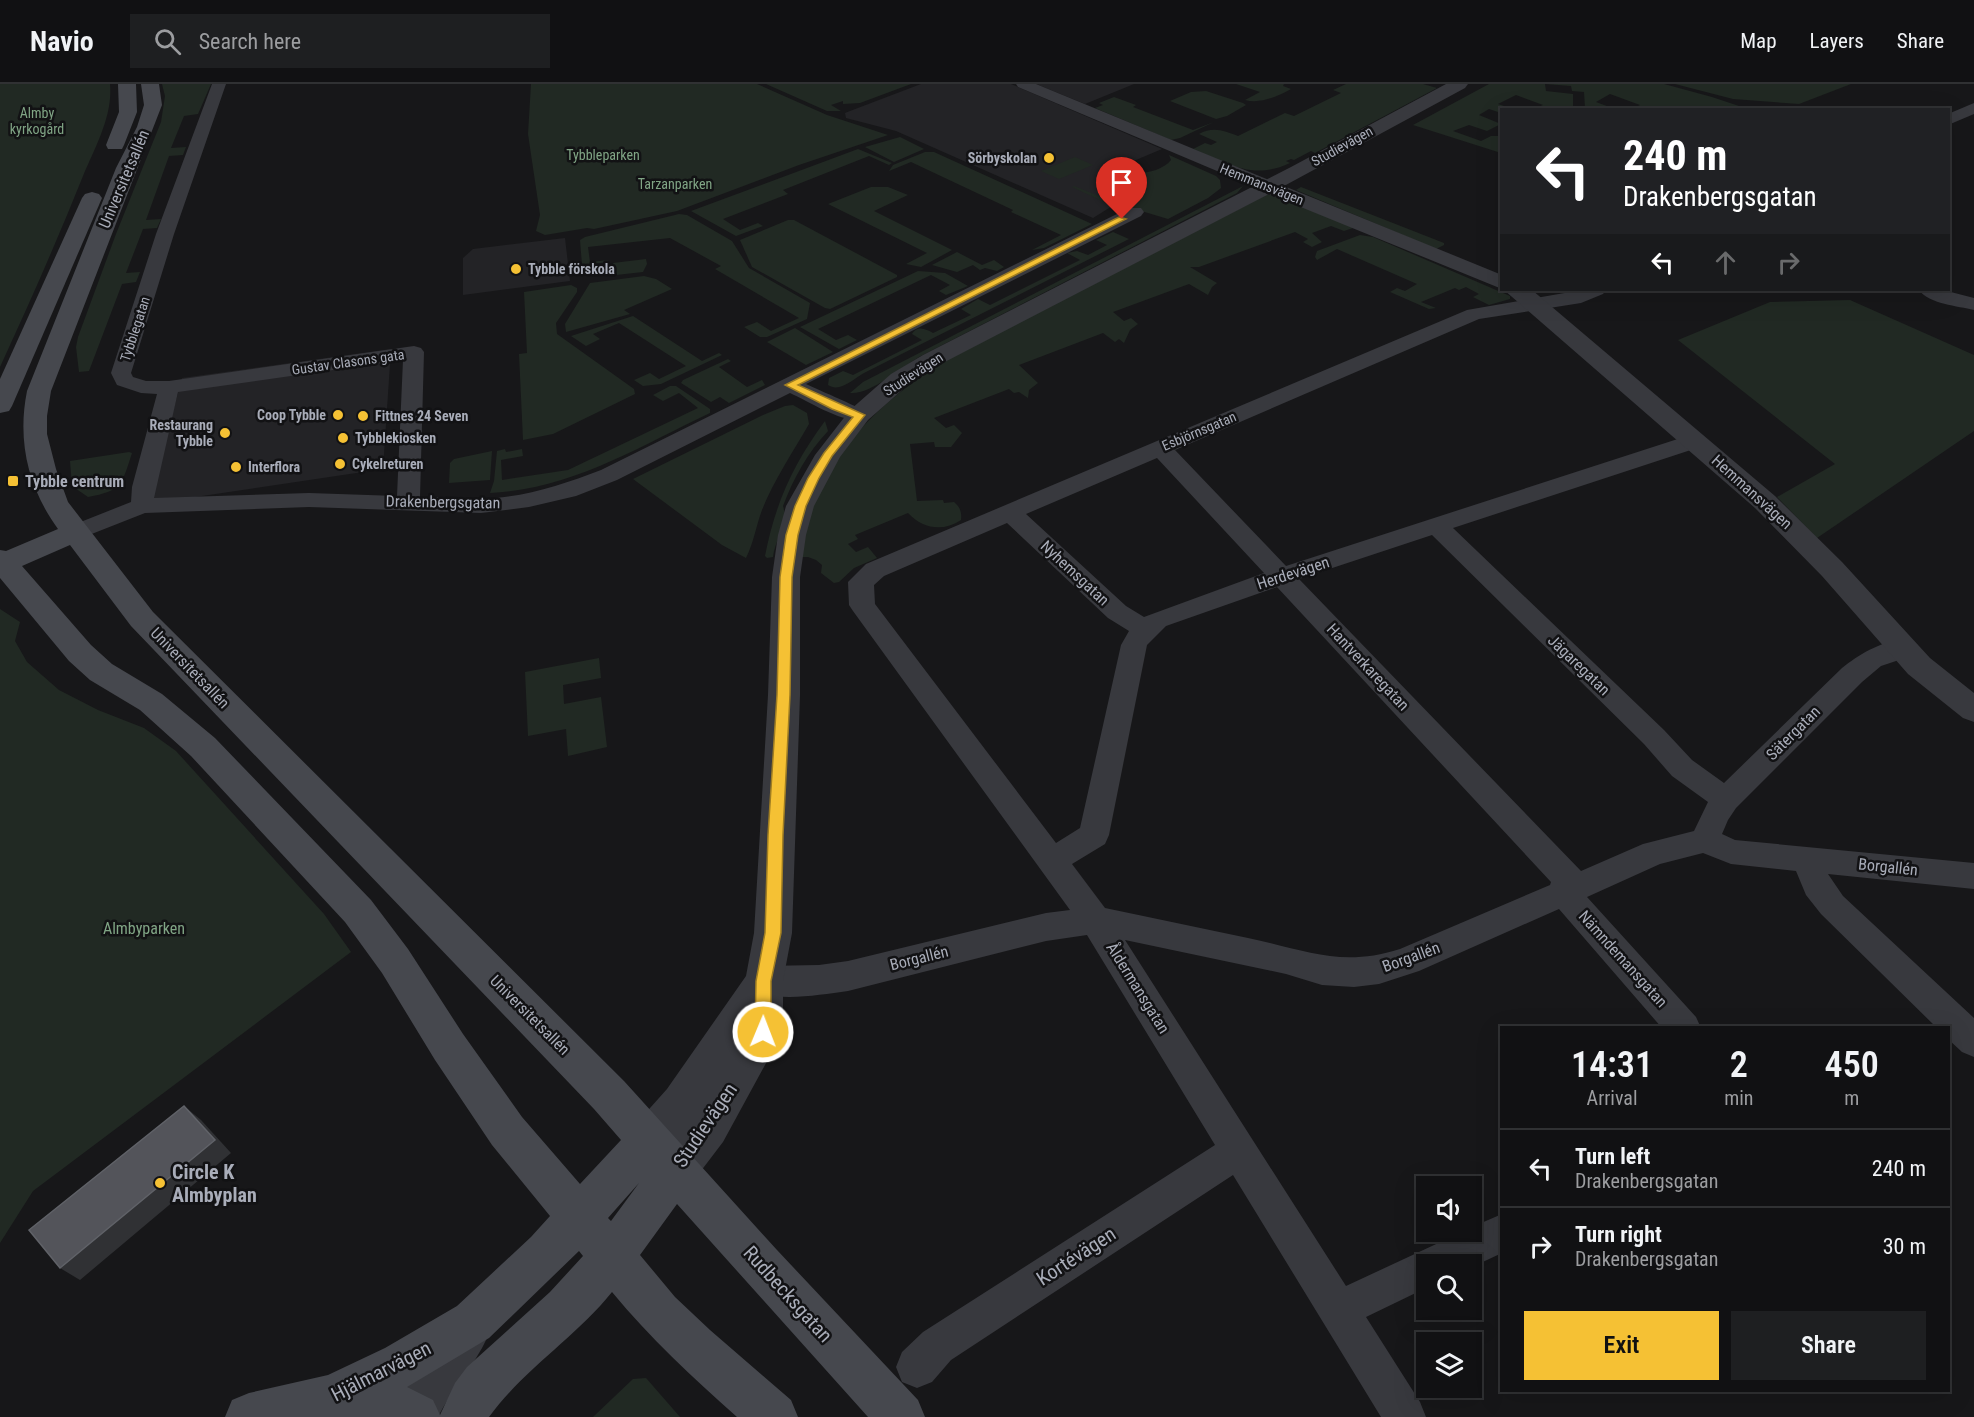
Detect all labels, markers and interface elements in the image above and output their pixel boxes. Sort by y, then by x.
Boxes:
search box [130,14,550,68]
text: Navio [30,25,94,58]
icon: search [151,25,184,58]
text: Search here [199,29,301,54]
text: Map [1740,29,1777,53]
text: Layers [1810,29,1864,53]
text: Share [1897,29,1944,53]
park label: Almby kyrkogård [10,105,64,137]
street label: Studievägen [1309,123,1375,169]
street label: Universitetsallén [95,127,153,231]
text: 240 m [1623,131,1728,180]
icon: left [1524,132,1602,210]
park label: Tybbleparken [566,147,640,163]
place label: Sörbyskolan [968,150,1037,166]
marker: Sörbyskolan [1042,151,1056,165]
pin [1096,157,1147,219]
street label: Hemmansvägen [1218,160,1306,208]
icon: arrive [1105,166,1138,199]
park label: Tarzanparken [638,176,712,192]
text: Drakenbergsgatan [1623,181,1817,213]
icon: left [1646,246,1679,279]
icon: ahead [1709,246,1742,279]
icon: right [1772,246,1805,279]
place label: Tybble förskola [528,261,615,277]
marker: Tybble förskola [509,262,523,276]
street label: Tybblegatan [117,294,153,364]
street label: Gustav Clasons gata [291,346,405,378]
street label: Studievägen [880,349,946,399]
place label: Coop Tybble [257,407,326,423]
marker: Coop Tybble [331,408,345,422]
place label: Fittnes 24 Seven [375,408,468,424]
street label: Esbjörnsgatan [1159,408,1239,454]
marker: Fittnes 24 Seven [356,409,370,423]
place label: Restaurang Tybble [149,417,213,449]
marker: Restaurang Tybble [218,426,232,440]
place label: Tybblekiosken [355,430,436,446]
marker: Tybblekiosken [336,431,350,445]
street label: Hemmansvägen [1708,451,1796,533]
place label: Cykelreturen [352,456,424,472]
marker: Cykelreturen [333,457,347,471]
place label: Interflora [248,459,300,475]
marker: Interflora [229,460,243,474]
place label: Tybble centrum [25,472,124,491]
marker: Tybble centrum [6,474,20,488]
street label: Drakenbergsgatan [386,492,500,512]
street label: Nyhemsgatan [1037,536,1113,610]
street label: Herdevägen [1254,552,1332,594]
street label: Hantverkaregatan [1323,620,1413,714]
street label: Universitetsallén [147,624,233,712]
street label: Jägaregatan [1544,631,1614,699]
street label: Sätergatan [1762,702,1824,764]
street label: Borgallén [1857,854,1919,880]
street label: Nämndemansgatan [1575,907,1671,1011]
park label: Almbyparken [103,919,185,938]
street label: Åldermansgatan [1102,938,1174,1037]
street label: Borgallén [1380,938,1442,976]
street label: Borgallén [888,942,950,974]
street label: Universitetsallén [486,971,574,1059]
position arrow [731,1000,795,1064]
text: 14:31 [1571,1044,1653,1086]
text: 2 [1730,1044,1748,1086]
text: 450 [1825,1044,1879,1086]
street label: Studievägen [668,1078,742,1172]
text: Arrival [1587,1086,1638,1110]
text: min [1724,1086,1753,1110]
text: m [1844,1086,1859,1110]
text: Turn left [1575,1144,1650,1169]
icon: left [1524,1152,1557,1185]
text: 240 m [1872,1156,1926,1181]
place label: Circle K Almbyplan [172,1160,257,1207]
text: Drakenbergsgatan [1575,1169,1718,1193]
marker: Circle K Almbyplan [153,1176,167,1190]
map controls [1416,1176,1482,1398]
button: sound [1416,1176,1482,1242]
street label: Kortévägen [1032,1222,1120,1290]
text: Turn right [1575,1222,1662,1247]
icon: right [1524,1230,1557,1263]
text: 30 m [1883,1234,1926,1259]
street label: Rudbecksgatan [738,1241,838,1347]
text: Drakenbergsgatan [1575,1247,1718,1271]
button: search [1416,1254,1482,1320]
button: Exit [1524,1311,1719,1380]
button: Share [1731,1311,1926,1380]
button: layers [1416,1332,1482,1398]
street label: Hjälmarvägen [327,1336,435,1406]

